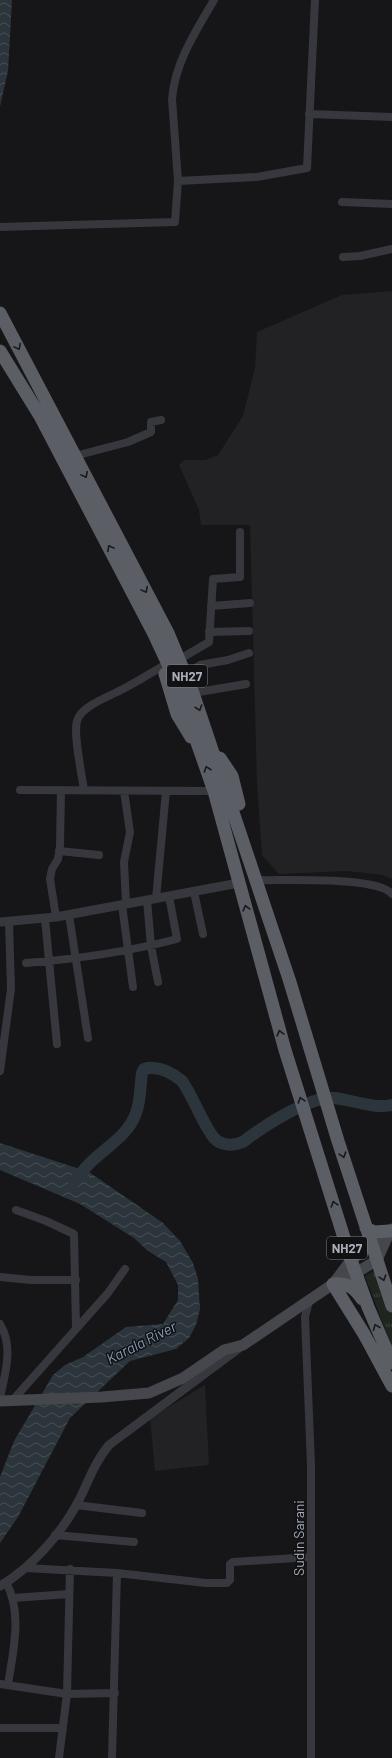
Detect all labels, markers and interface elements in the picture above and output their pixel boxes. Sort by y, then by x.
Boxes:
one-way arrow [13,343,21,351]
one-way arrow [80,471,88,478]
one-way arrow [107,545,115,552]
one-way arrow [141,586,148,593]
road number: NH27 [167,665,207,687]
one-way arrow [194,705,202,712]
one-way arrow [204,766,212,773]
one-way arrow [242,904,251,911]
one-way arrow [276,1030,285,1037]
one-way arrow [297,1097,306,1104]
one-way arrow [338,1151,347,1158]
one-way arrow [330,1201,339,1208]
road number: NH27 [327,1237,367,1259]
one-way arrow [378,1275,387,1282]
water label: Karala River [103,1316,180,1367]
one-way arrow [373,1324,381,1331]
street label: Sudin Sarani [290,1500,307,1576]

